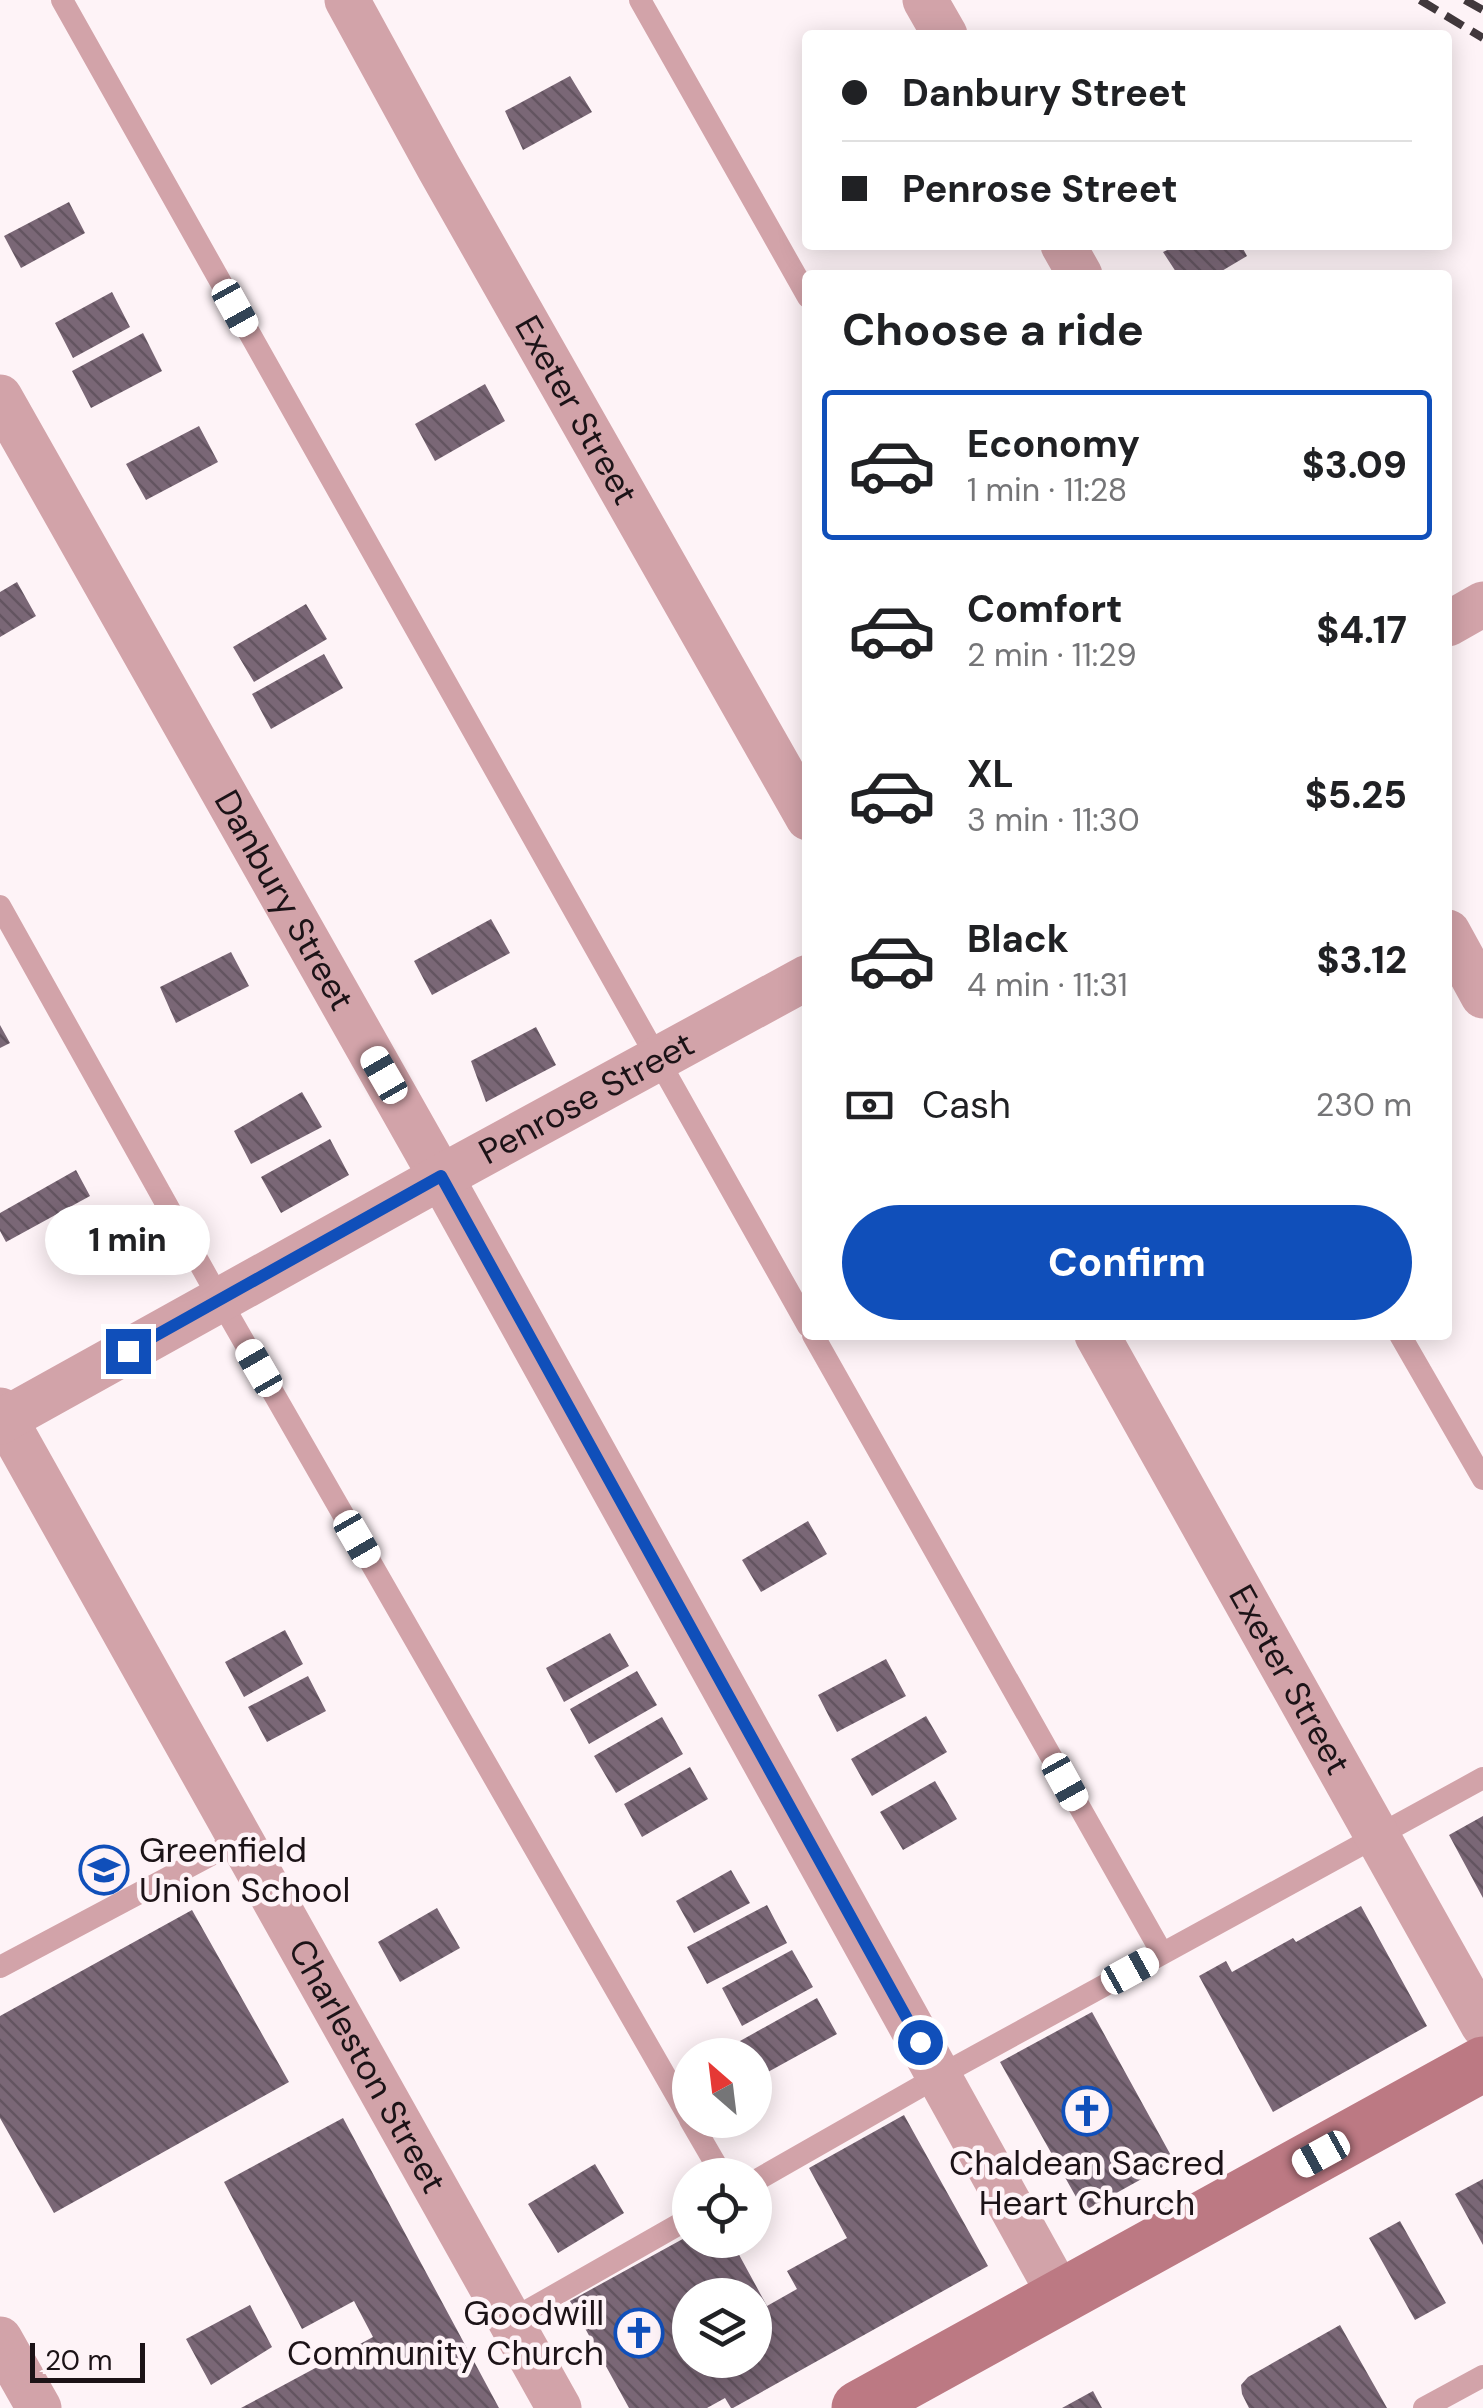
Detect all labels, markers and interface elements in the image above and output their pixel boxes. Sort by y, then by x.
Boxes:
text: Danbury Street [902,68,1187,118]
text: Penrose Street [902,164,1178,214]
car [207,274,263,342]
text: Choose a ride [842,300,1144,359]
street label: Exeter Street [505,307,648,513]
text: Economy [967,419,1140,469]
icon: car [847,420,937,510]
text: $3.09 [1302,440,1407,490]
text: 1 min · 11:28 [967,469,1127,511]
text: Comfort [967,584,1123,634]
icon: car [847,585,937,675]
text: $4.17 [1316,605,1407,655]
text: 2 min · 11:29 [967,634,1137,676]
text: XL [967,749,1014,799]
icon: car [847,750,937,840]
text: $5.25 [1305,770,1407,820]
street label: Danbury Street [204,782,365,1019]
text: 3 min · 11:30 [967,799,1140,841]
text: Black [967,914,1069,964]
icon: car [847,915,937,1005]
text: $3.12 [1317,935,1407,985]
text: 4 min · 11:31 [967,964,1128,1006]
street label: Penrose Street [471,1021,702,1175]
car [356,1042,412,1108]
icon: cash [842,1078,897,1133]
text: Cash [922,1080,1011,1130]
text: 230 m [1316,1084,1412,1126]
button: Confirm [842,1205,1412,1320]
callout: 1 min [46,1206,210,1276]
text: 1 min [88,1219,167,1261]
route end [106,1329,151,1374]
car [231,1335,287,1401]
car [329,1506,385,1572]
street label: Exeter Street [1218,1577,1361,1783]
car [1037,1748,1093,1816]
place label: Greenfield Union School [139,1827,350,1913]
school or university icon: Greenfield Union School [78,1844,130,1896]
street label: Charleston Street [278,1931,457,2201]
car [1096,1943,1164,1999]
route start [898,2020,943,2065]
north arrow [672,2038,772,2138]
map controls [672,2038,772,2378]
church icon: Chaldean Sacred Heart Church [1061,2085,1113,2137]
car [1287,2126,1355,2182]
place label: Chaldean Sacred Heart Church [949,2140,1225,2226]
button: locate [672,2158,772,2258]
button: layers [672,2278,772,2378]
place label: Goodwill Community Church [287,2290,604,2376]
church icon: Goodwill Community Church [613,2307,665,2359]
scale bar [30,2338,145,2382]
text: 20 m [45,2342,112,2379]

